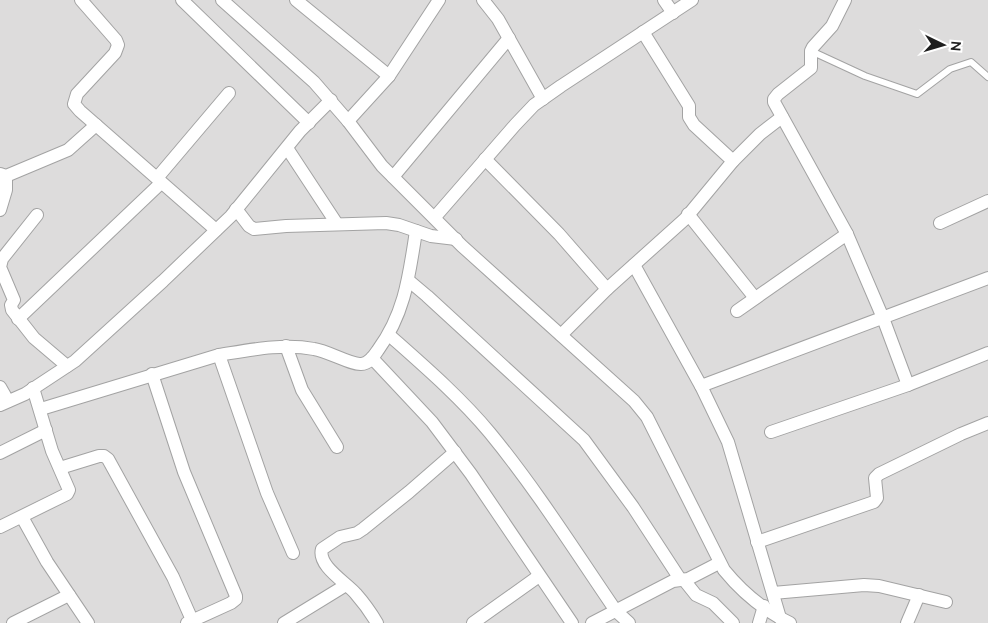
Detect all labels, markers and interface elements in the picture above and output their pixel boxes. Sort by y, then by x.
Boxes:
north arrow [918,20,968,70]
text: N [948,40,964,52]

